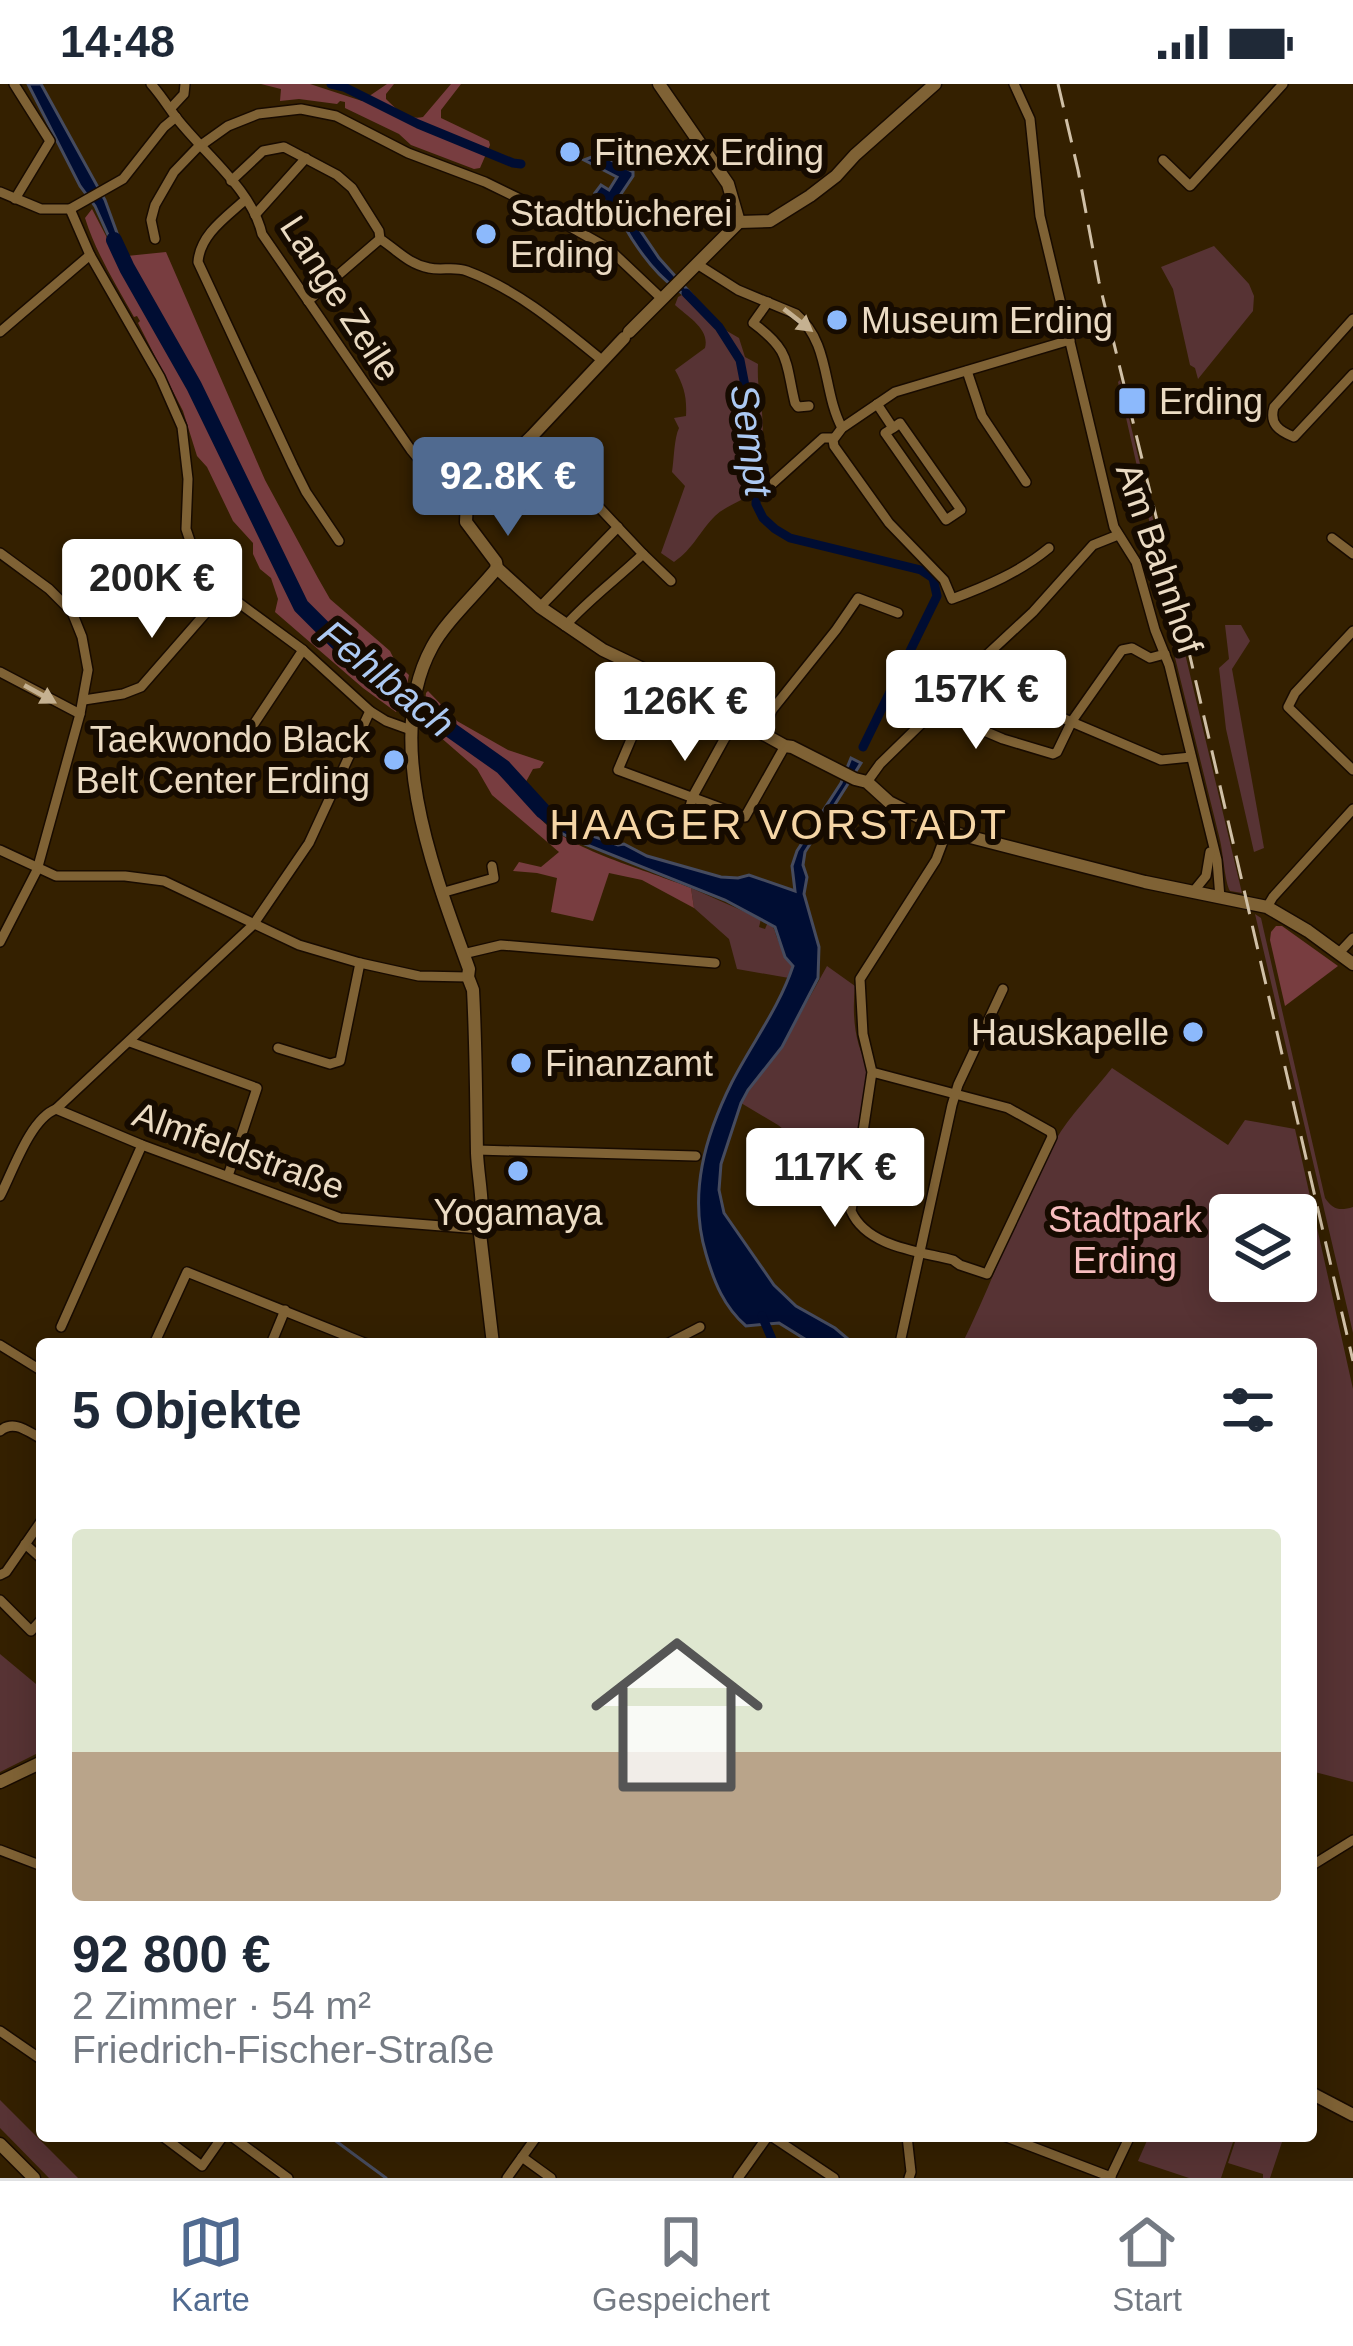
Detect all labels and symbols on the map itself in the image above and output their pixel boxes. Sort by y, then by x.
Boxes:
place label: Fitnexx Erding [594,132,824,173]
marker: Fitnexx Erding [557,139,583,165]
place label: Stadtbücherei Erding [510,193,732,275]
street label: Lange Zeile [272,208,409,388]
marker: Stadtbücherei Erding [473,221,499,247]
place label: Museum Erding [861,300,1113,341]
one-way arrow [782,307,813,333]
marker: Museum Erding [824,307,850,333]
water label: Sempt [722,381,781,501]
place label: Erding [1159,381,1263,422]
marker: Erding [1116,385,1148,417]
pin: 92.8K € [397,437,619,539]
street label: Am Bahnhof [1108,458,1211,659]
pin: 200K € [54,539,250,641]
water label: Fehlbach [311,611,463,746]
pin: 157K € [878,650,1074,752]
pin: 126K € [587,662,783,764]
one-way arrow [22,683,57,704]
place label: Taekwondo Black Belt Center Erding [76,719,371,801]
marker: Taekwondo Black Belt Center Erding [381,747,407,773]
district label: HAAGER VORSTADT [549,801,1009,848]
place label: Hauskapelle [971,1012,1169,1053]
marker: Hauskapelle [1180,1019,1206,1045]
place label: Finanzamt [545,1043,713,1084]
marker: Finanzamt [508,1050,534,1076]
street label: Almfeldstraße [127,1093,350,1208]
pin: 117K € [737,1128,933,1230]
marker: Yogamaya [505,1158,531,1184]
place label: Yogamaya [434,1192,603,1233]
park label: Stadtpark Erding [1048,1199,1203,1281]

